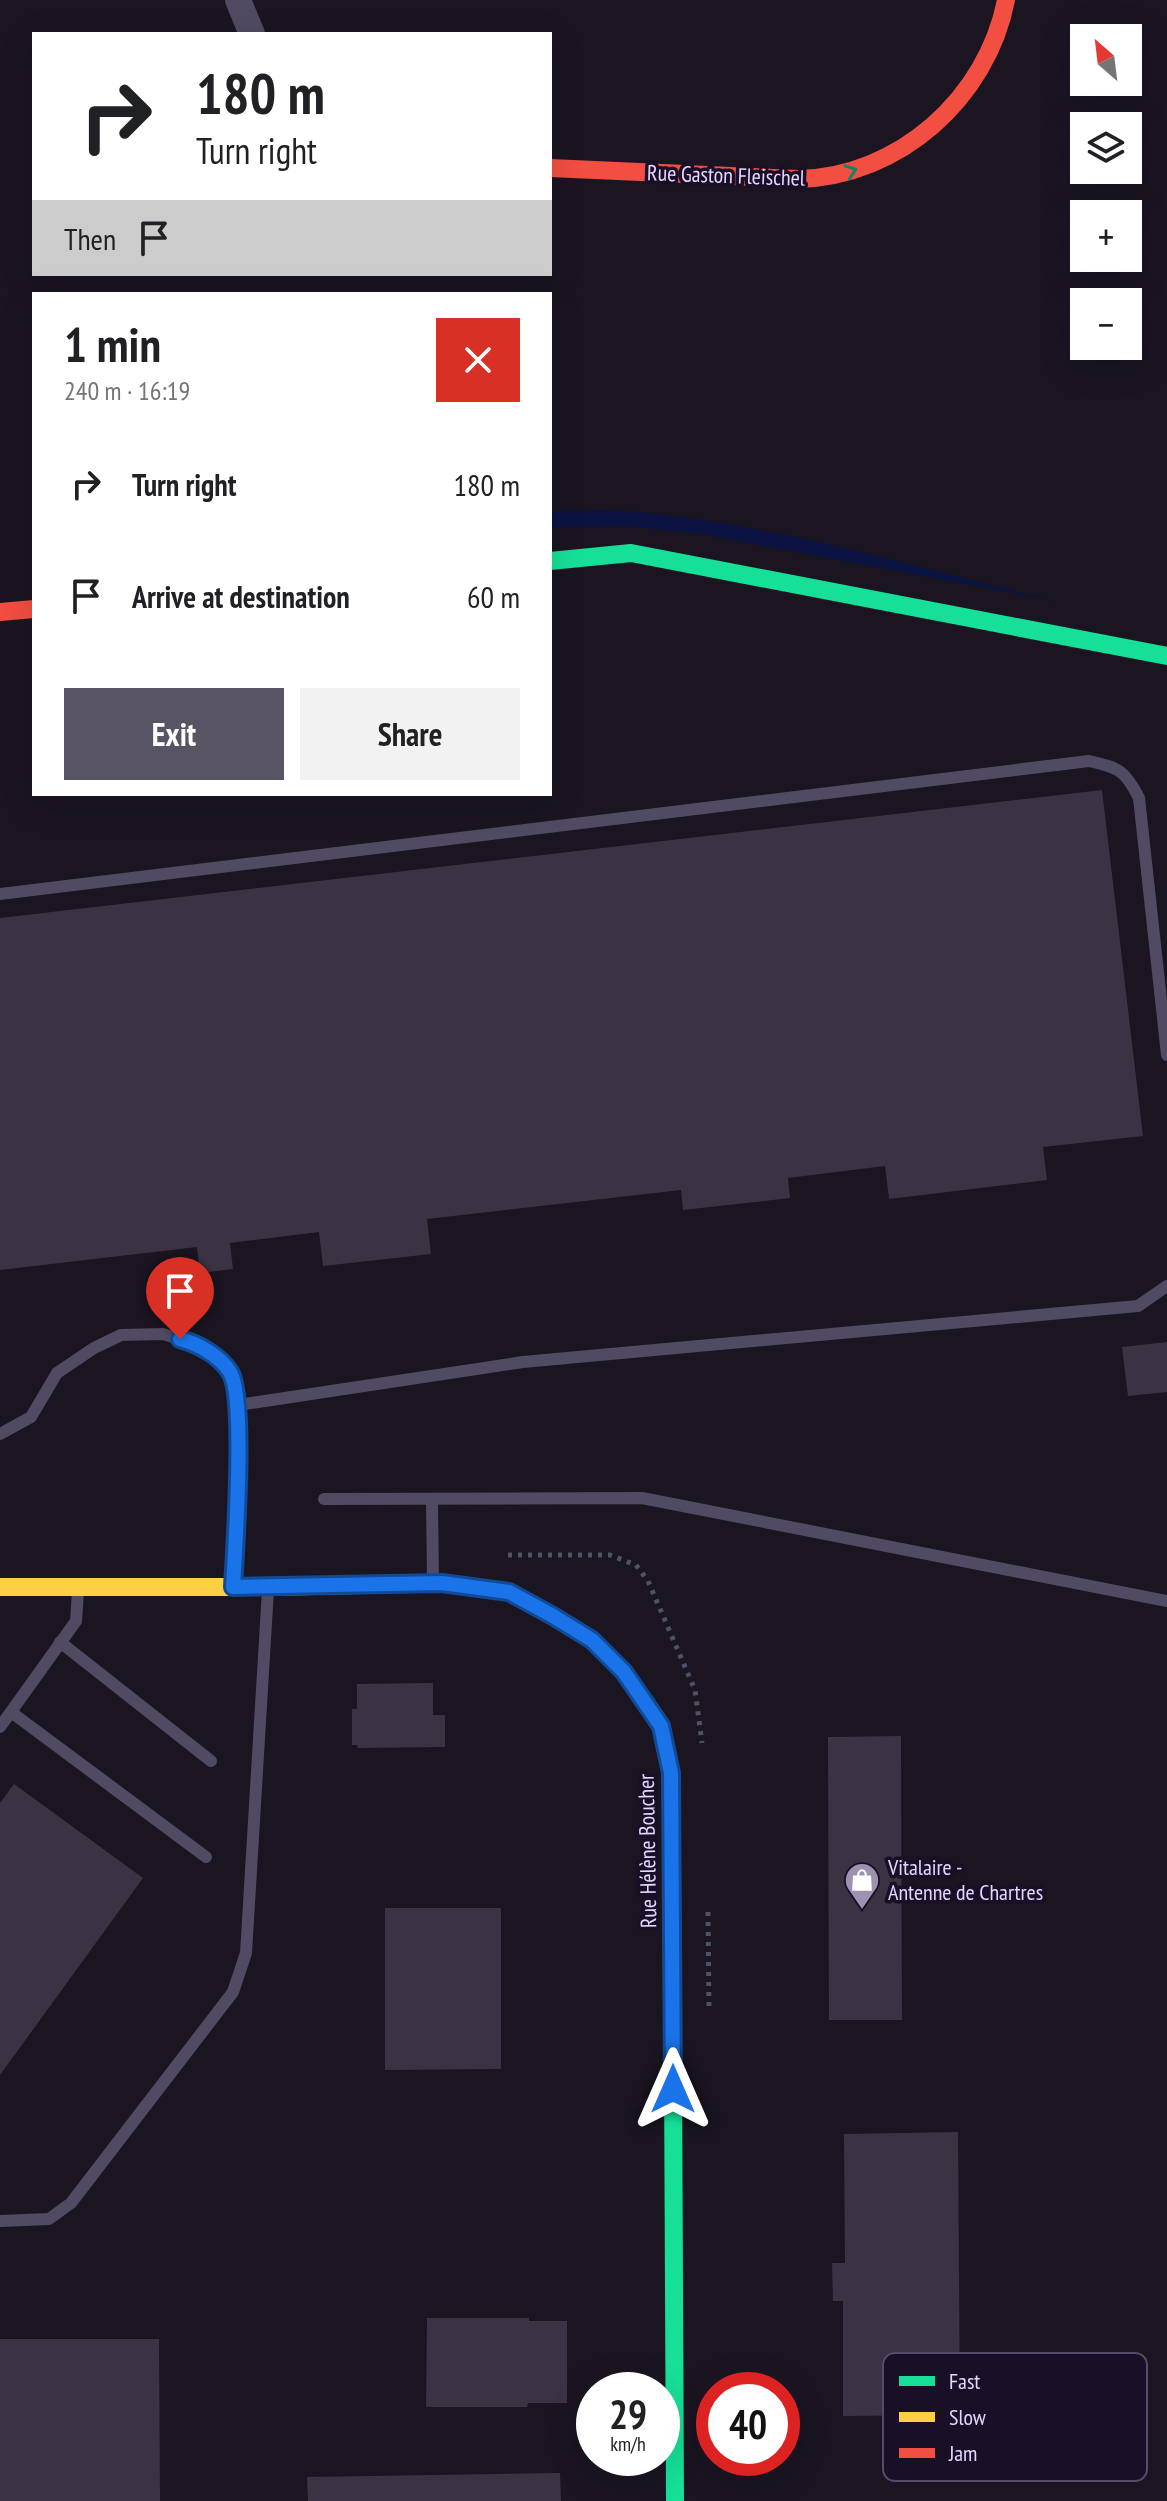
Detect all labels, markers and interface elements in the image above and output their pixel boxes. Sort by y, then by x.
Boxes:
north arrow [1070,24,1142,96]
map controls [1070,24,1142,360]
text: 180 m [196,57,325,129]
icon: right [64,64,168,168]
button: layers [1070,112,1142,184]
text: Turn right [196,127,317,174]
street label: Rue Gaston Fleischel [647,158,806,192]
one-way arrow [843,165,857,181]
button: + [1070,200,1142,272]
icon: arrive [132,216,176,260]
text: Then [64,219,116,258]
button: − [1070,288,1142,360]
text: 1 min [64,313,161,375]
button: close [436,318,520,402]
text: 240 m · 16:19 [64,374,190,407]
icon: right [64,462,108,506]
text: Turn right [132,465,236,504]
text: 180 m [454,465,520,504]
icon: arrive [64,574,108,618]
text: Arrive at destination [132,577,350,616]
text: 60 m [467,577,520,616]
button: Exit [64,688,284,780]
button: Share [300,688,520,780]
pin [146,1257,214,1339]
icon: arrive [158,1269,202,1313]
street label: Rue Hélène Boucher [632,1774,662,1928]
place label: Vitalaire - Antenne de Chartres [887,1853,1043,1906]
shop icon: Vitalaire - Antenne de Chartres [843,1861,881,1911]
position arrow [631,2047,715,2131]
legend [883,2353,1147,2481]
text: Fast [949,2367,980,2395]
speed limit sign: 40 [696,2372,800,2476]
text: 29 [609,2388,647,2440]
text: Slow [949,2403,986,2431]
text: km/h [610,2431,646,2457]
text: Jam [948,2439,977,2467]

